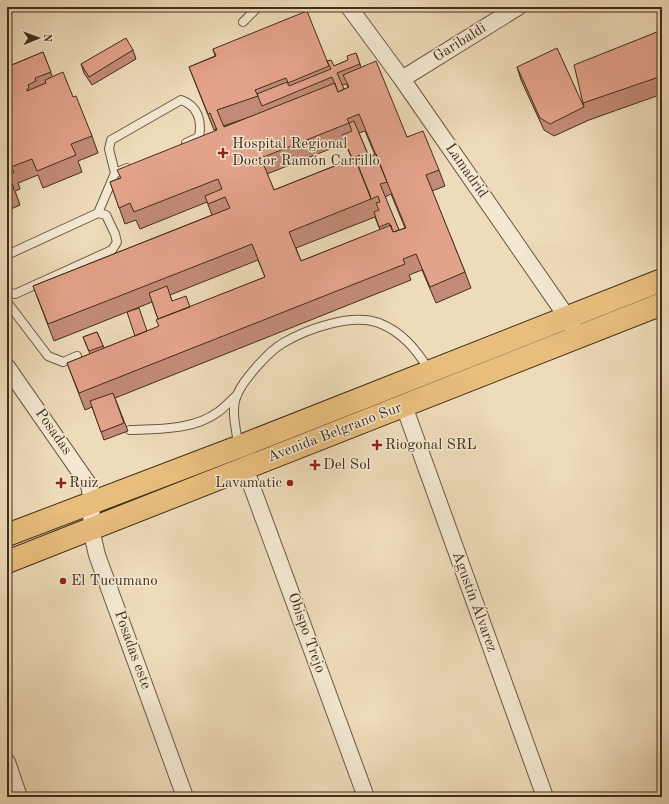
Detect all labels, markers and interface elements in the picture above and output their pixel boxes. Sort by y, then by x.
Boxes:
north arrow [18,18,58,58]
street label: Garibaldi [431,21,489,65]
text: N [41,34,52,43]
place label: Hospital Regional Doctor Ramón Carrillo [232,137,380,169]
street label: Lamadrid [442,141,490,201]
marker: Hospital Regional Doctor Ramón Carrillo [217,147,229,159]
street label: Avenida Belgrano Sur [266,400,404,466]
street label: Posadas [32,406,74,458]
place label: Riogonal SRL [385,438,477,453]
marker: Riogonal SRL [372,440,382,450]
place label: Del Sol [323,458,371,473]
marker: Del Sol [310,460,320,470]
place label: Ruiz [69,476,98,491]
place label: Lavamatic [215,476,282,491]
marker: Ruiz [56,478,66,488]
marker: Lavamatic [285,478,295,488]
street label: Agustín Álvarez [449,549,502,654]
place label: El Tucumano [71,574,158,589]
marker: El Tucumano [58,576,68,586]
street label: Obispo Trejo [285,591,327,675]
street label: Posadas este [111,609,153,691]

